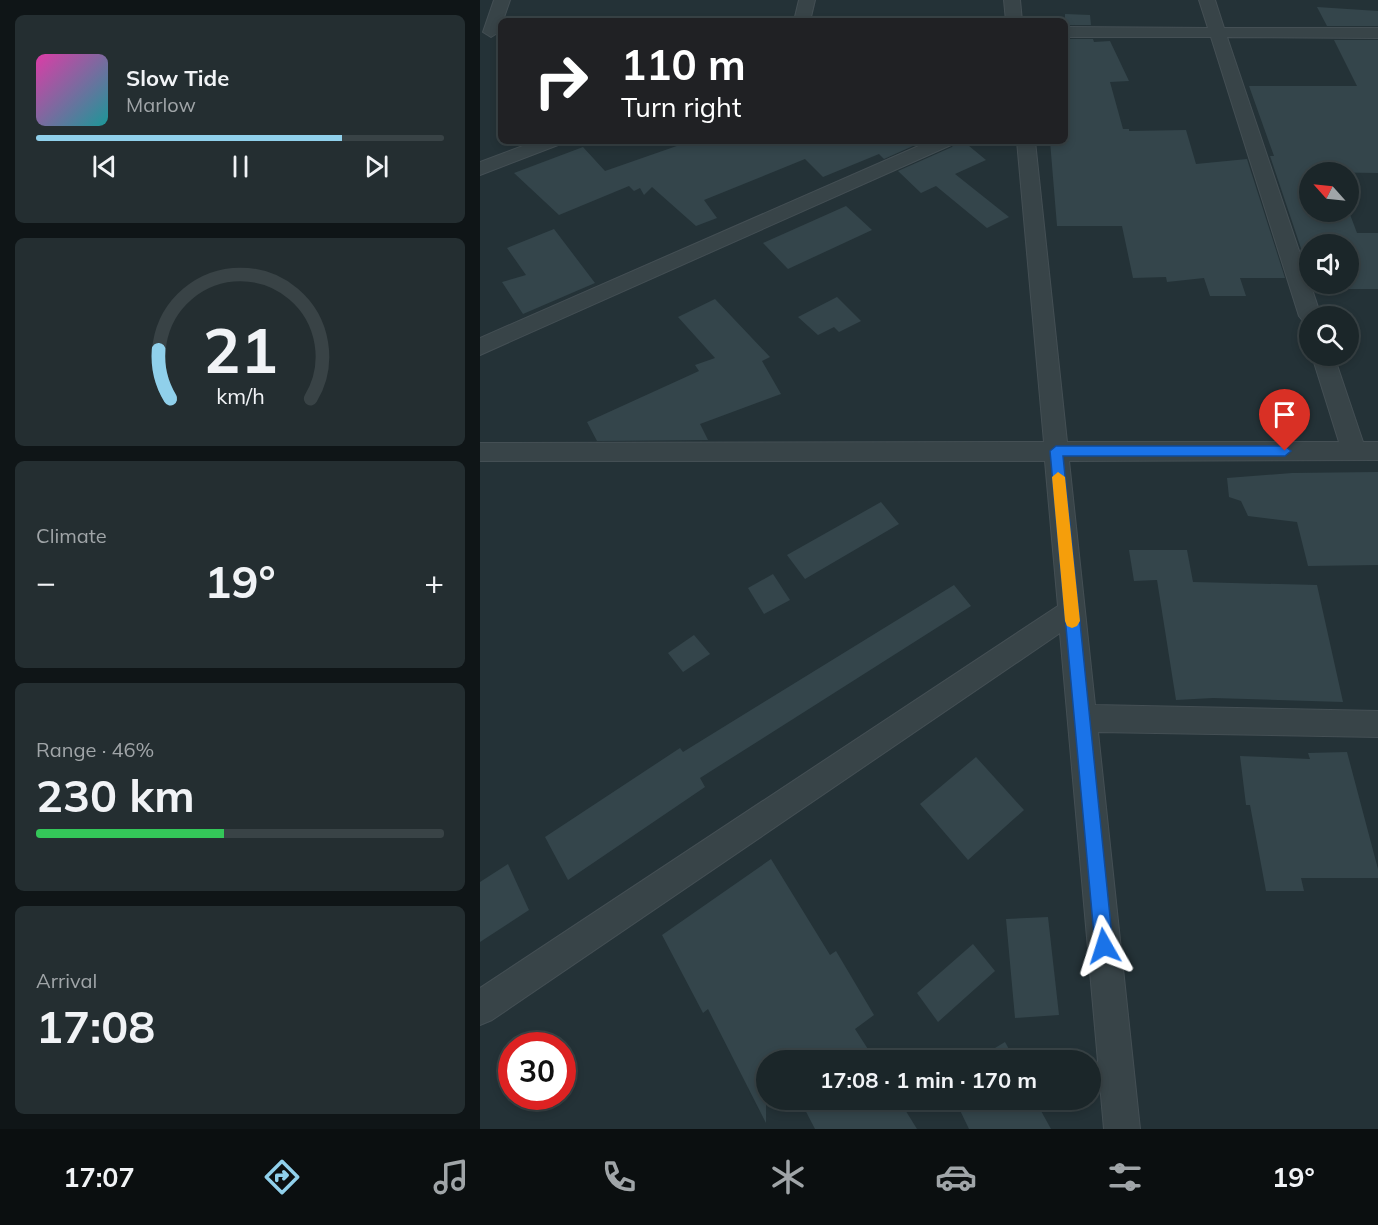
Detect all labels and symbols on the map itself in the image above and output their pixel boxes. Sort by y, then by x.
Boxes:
north arrow [1299,162,1359,222]
pin [1259,389,1310,451]
position arrow [1072,914,1136,978]
speed limit sign: 30 [498,1032,576,1110]

